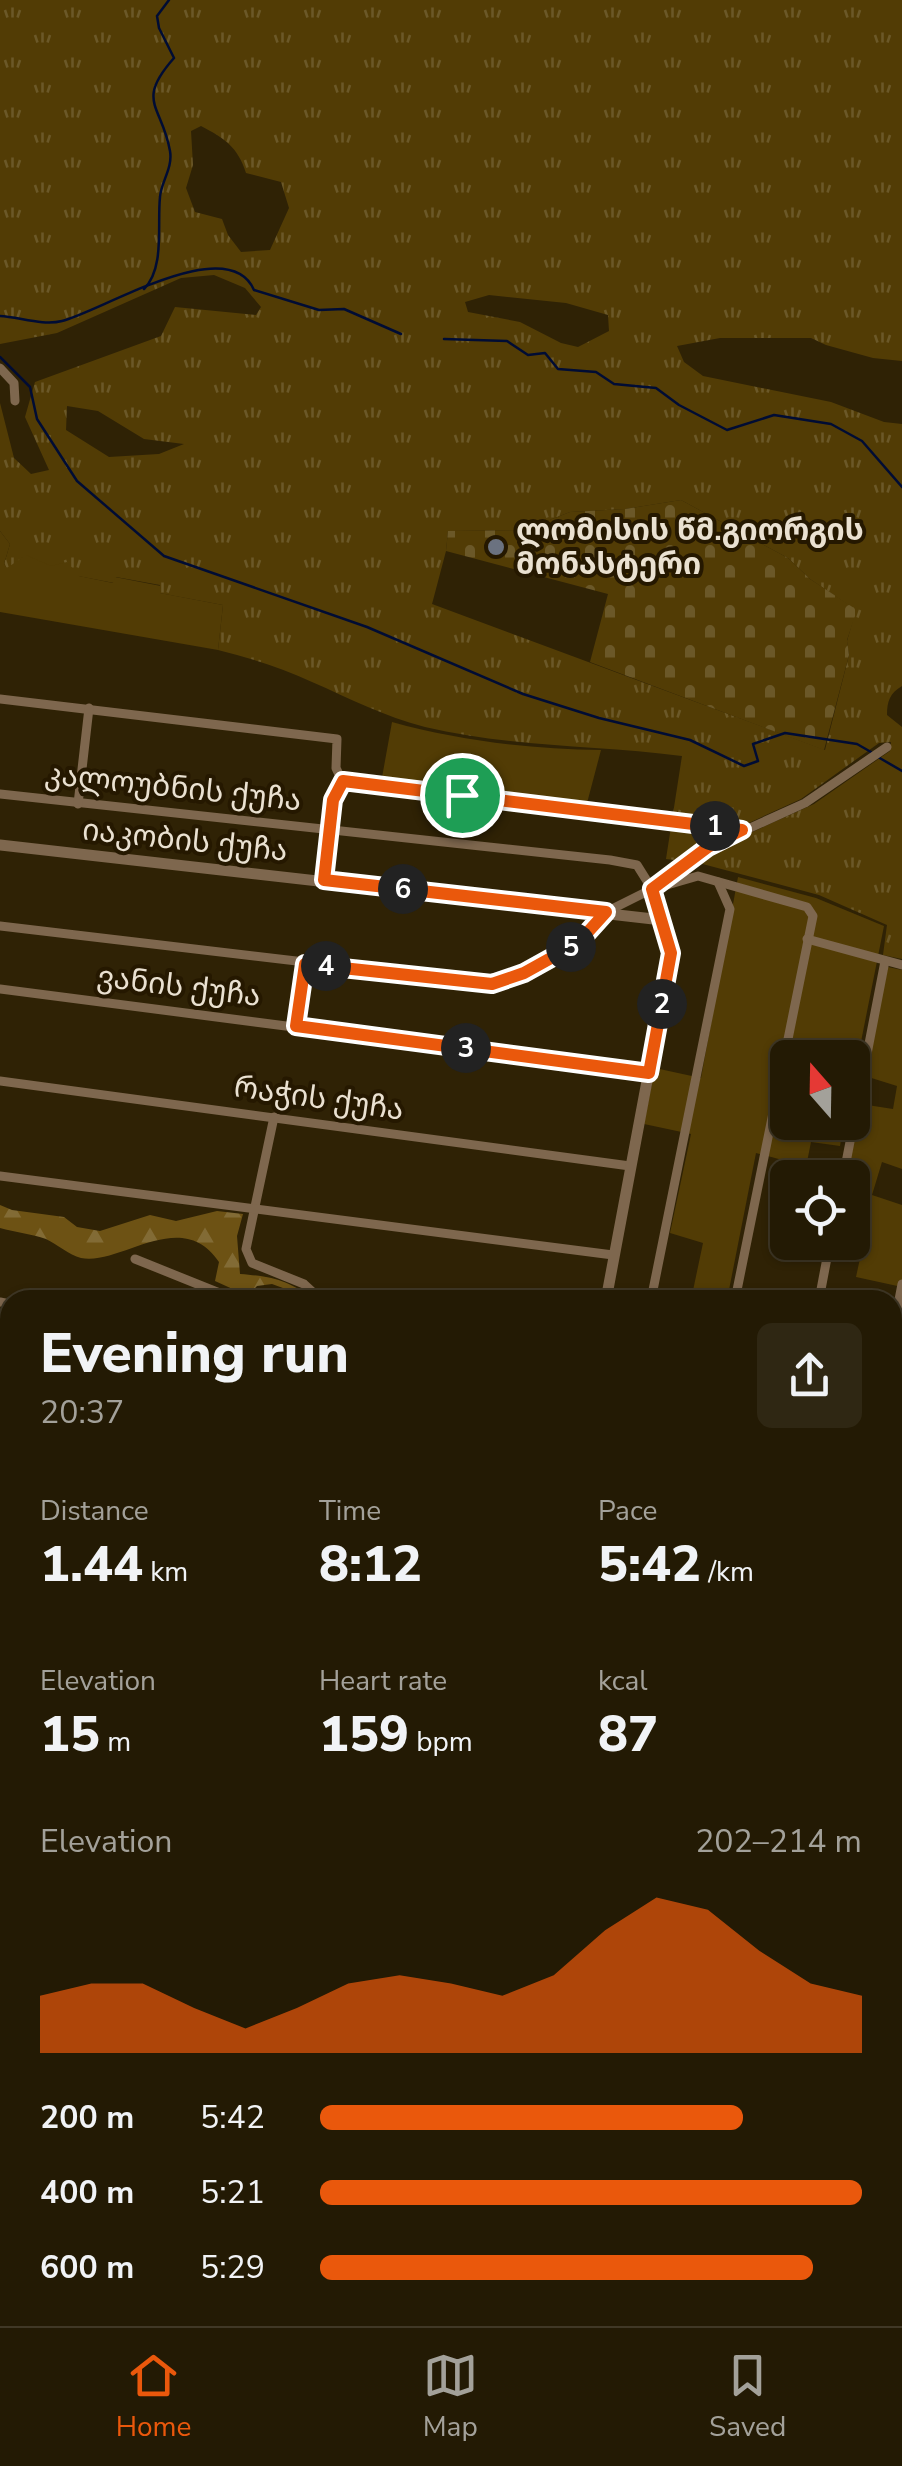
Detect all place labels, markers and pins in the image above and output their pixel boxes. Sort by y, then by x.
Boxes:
place label: ლომისის წმ.გიორგის მონასტერი [516,510,864,585]
marker: ლომისის წმ.გიორგის მონასტერი [485,536,507,558]
pin [420,753,505,838]
pin: 1 [690,801,740,851]
pin: 6 [378,864,428,914]
pin: 5 [546,922,596,972]
pin: 4 [301,941,351,991]
pin: 2 [637,979,687,1029]
pin: 3 [441,1023,491,1073]

